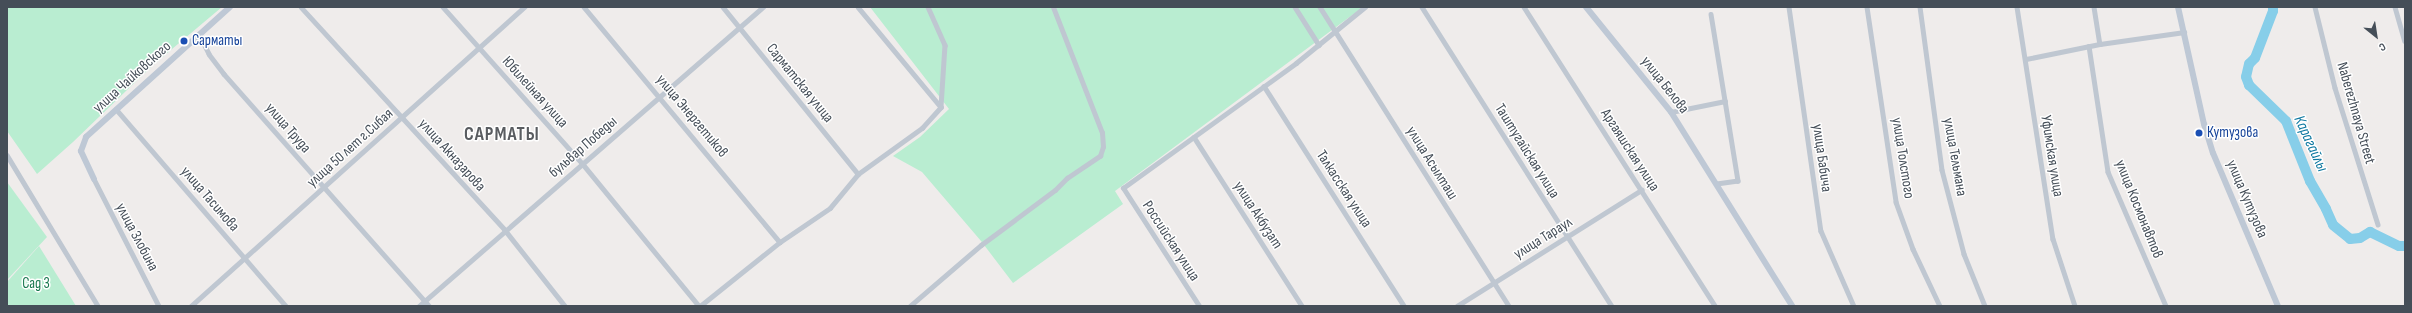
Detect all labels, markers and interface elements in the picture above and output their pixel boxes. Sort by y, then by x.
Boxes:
north arrow [2356,16,2396,56]
place label: Сарматы [192,32,242,50]
marker: Сарматы [179,36,189,46]
street label: улица Чайковского [89,37,175,117]
street label: Сарматская улица [763,40,837,126]
text: С [2377,40,2388,54]
street label: Юбилейная улица [498,53,572,131]
street label: улица Белова [1637,53,1693,117]
street label: Naberezhnaya Street [2333,60,2379,166]
street label: улица Энергетиков [652,71,732,161]
street label: улица Труда [261,99,315,157]
street label: Таштугайская улица [1491,100,1563,202]
street label: улица 50 лет г.Сибая [303,105,397,191]
street label: Аргаяшская улица [1597,105,1663,195]
street label: бульвар Победы [545,113,621,181]
water label: Карагайлы [2289,113,2331,175]
street label: Уфимская улица [2037,114,2067,198]
street label: улица Акназарова [415,115,489,195]
street label: улица Толстого [1888,116,1918,200]
street label: улица Тельмана [1939,117,1971,197]
street label: улица Асылташ [1402,123,1462,203]
street label: улица Бабича [1808,123,1836,193]
district label: САРМАТЫ [464,124,540,146]
place label: Кутузова [2207,124,2258,142]
marker: Кутузова [2194,128,2204,138]
street label: Талкасская улица [1312,147,1376,231]
street label: улица Космонавтов [2111,157,2167,261]
street label: улица Кутузова [2223,157,2271,241]
street label: улица Тасимова [177,163,243,235]
street label: улица Акбузат [1230,178,1286,252]
street label: Российская улица [1138,198,1204,284]
street label: улица Злобина [112,200,162,274]
street label: улица Тараул [1510,213,1576,263]
park label: Сад 3 [22,275,50,293]

